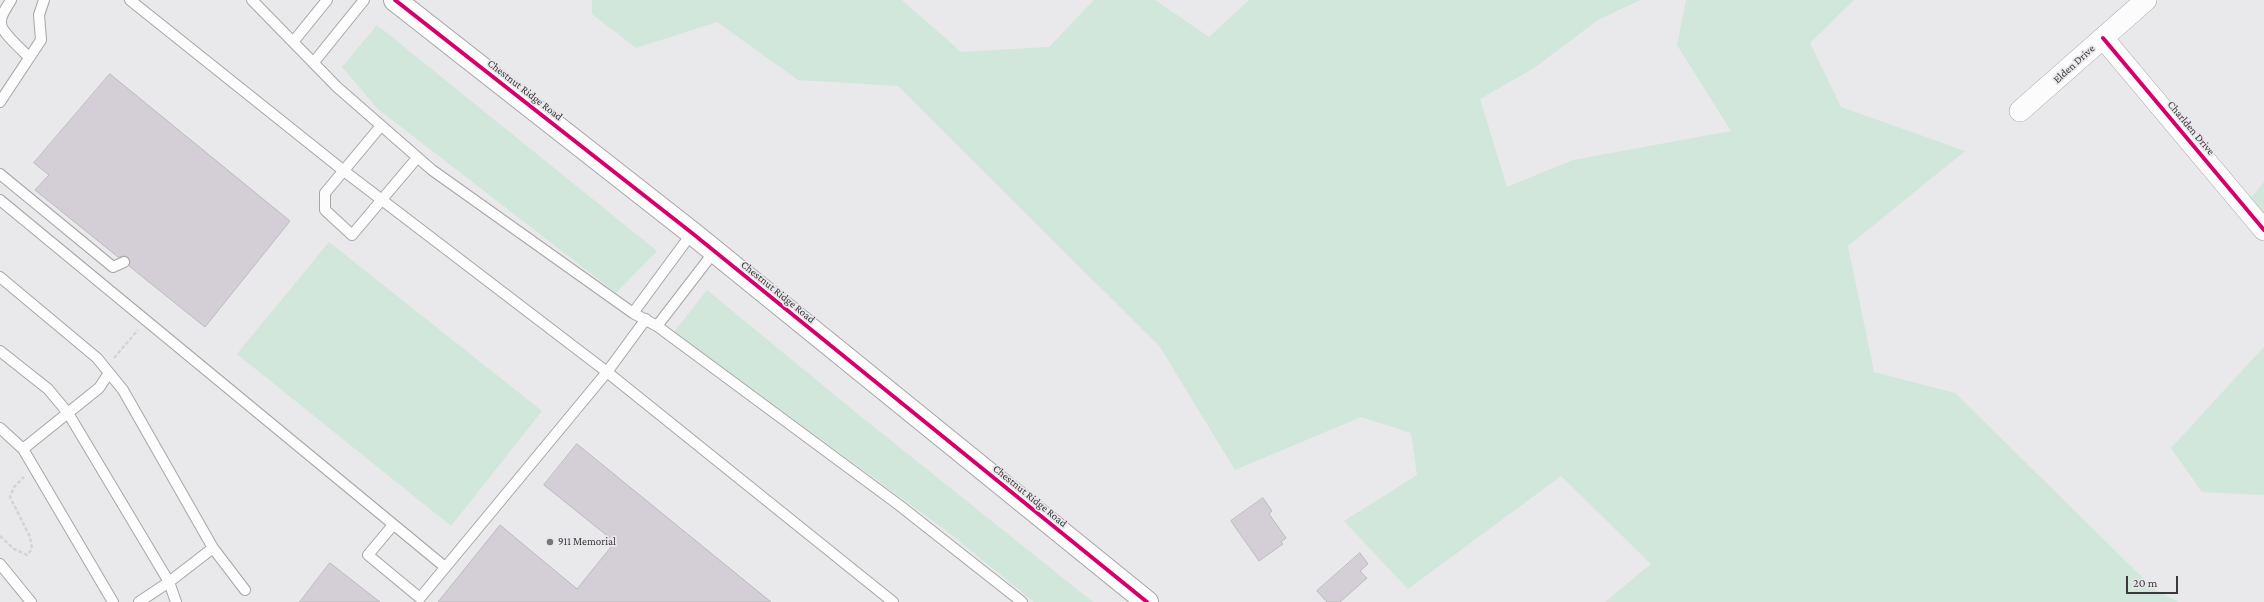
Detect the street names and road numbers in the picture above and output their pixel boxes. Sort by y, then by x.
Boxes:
street label: Elden Drive [2050,42,2098,86]
street label: Chestnut Ridge Road [485,57,565,123]
street label: Charlden Drive [2164,98,2218,158]
street label: Chestnut Ridge Road [738,258,818,326]
street label: Chestnut Ridge Road [990,462,1070,530]

